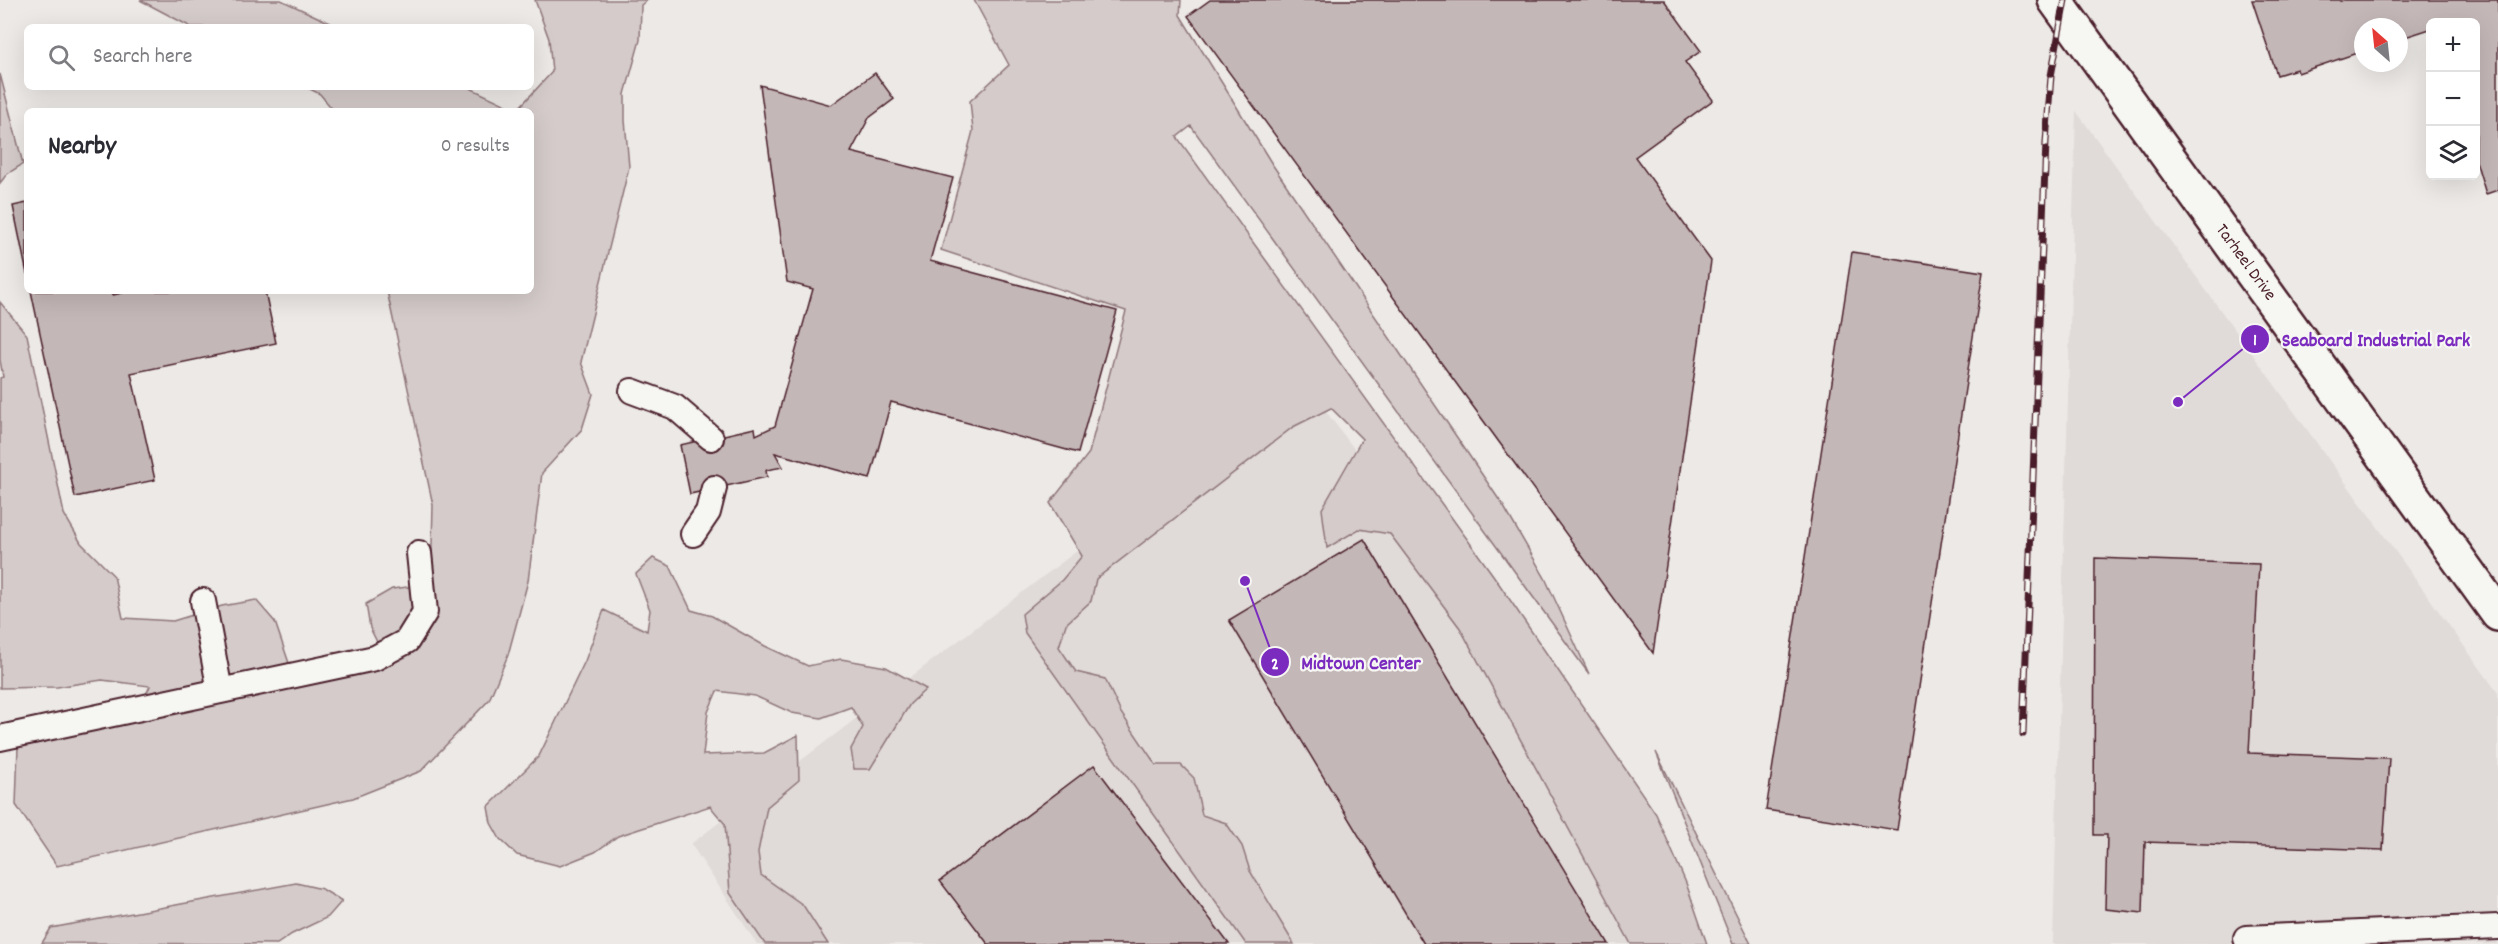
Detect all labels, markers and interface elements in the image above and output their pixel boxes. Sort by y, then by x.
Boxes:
north arrow [2354,18,2408,72]
map controls [2426,18,2480,180]
button: + [2426,18,2480,72]
search box [24,24,534,90]
icon: search [45,41,78,74]
text: Search here [93,42,192,73]
button: − [2426,72,2480,126]
button: layers [2426,126,2480,180]
text: Nearby [48,129,116,166]
text: 0 results [441,133,510,161]
street label: Tarheel Drive [2209,219,2281,307]
callout: Seaboard Industrial Park [2240,320,2482,358]
text: Seaboard Industrial Park [2282,328,2470,356]
text: 1 [2253,329,2257,354]
callout: Midtown Center [1260,643,1433,681]
text: Midtown Center [1301,651,1421,679]
text: 2 [1271,653,1279,678]

